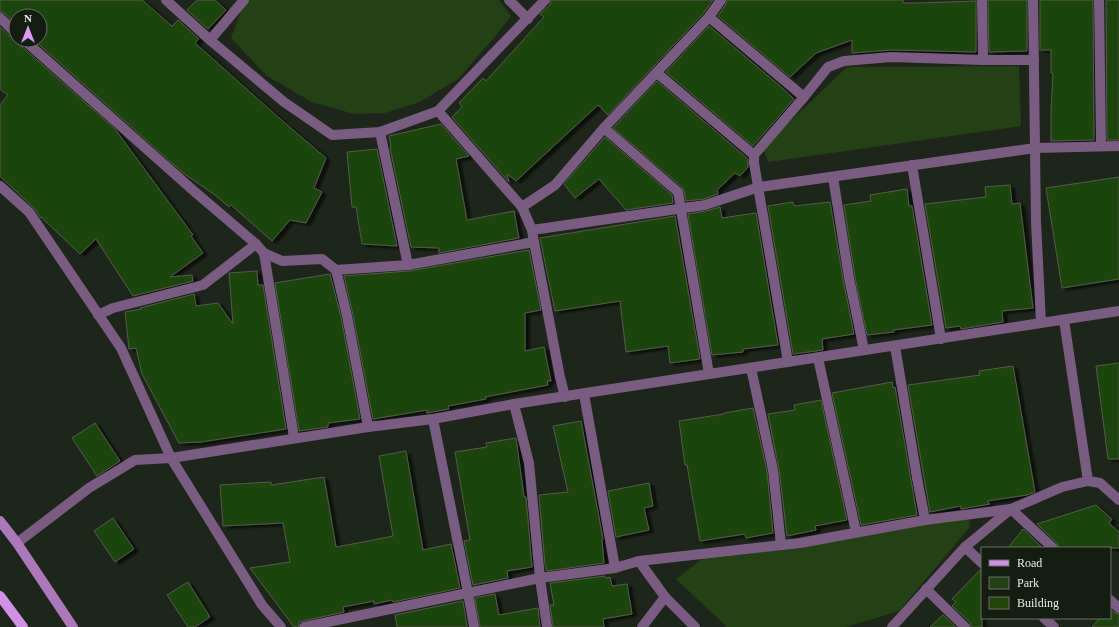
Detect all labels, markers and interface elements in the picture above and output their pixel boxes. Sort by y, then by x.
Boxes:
north arrow [8,8,48,48]
text: N [24,12,32,24]
legend [981,547,1111,619]
text: Road [1017,556,1042,570]
text: Park [1017,576,1039,590]
text: Building [1017,596,1059,610]

